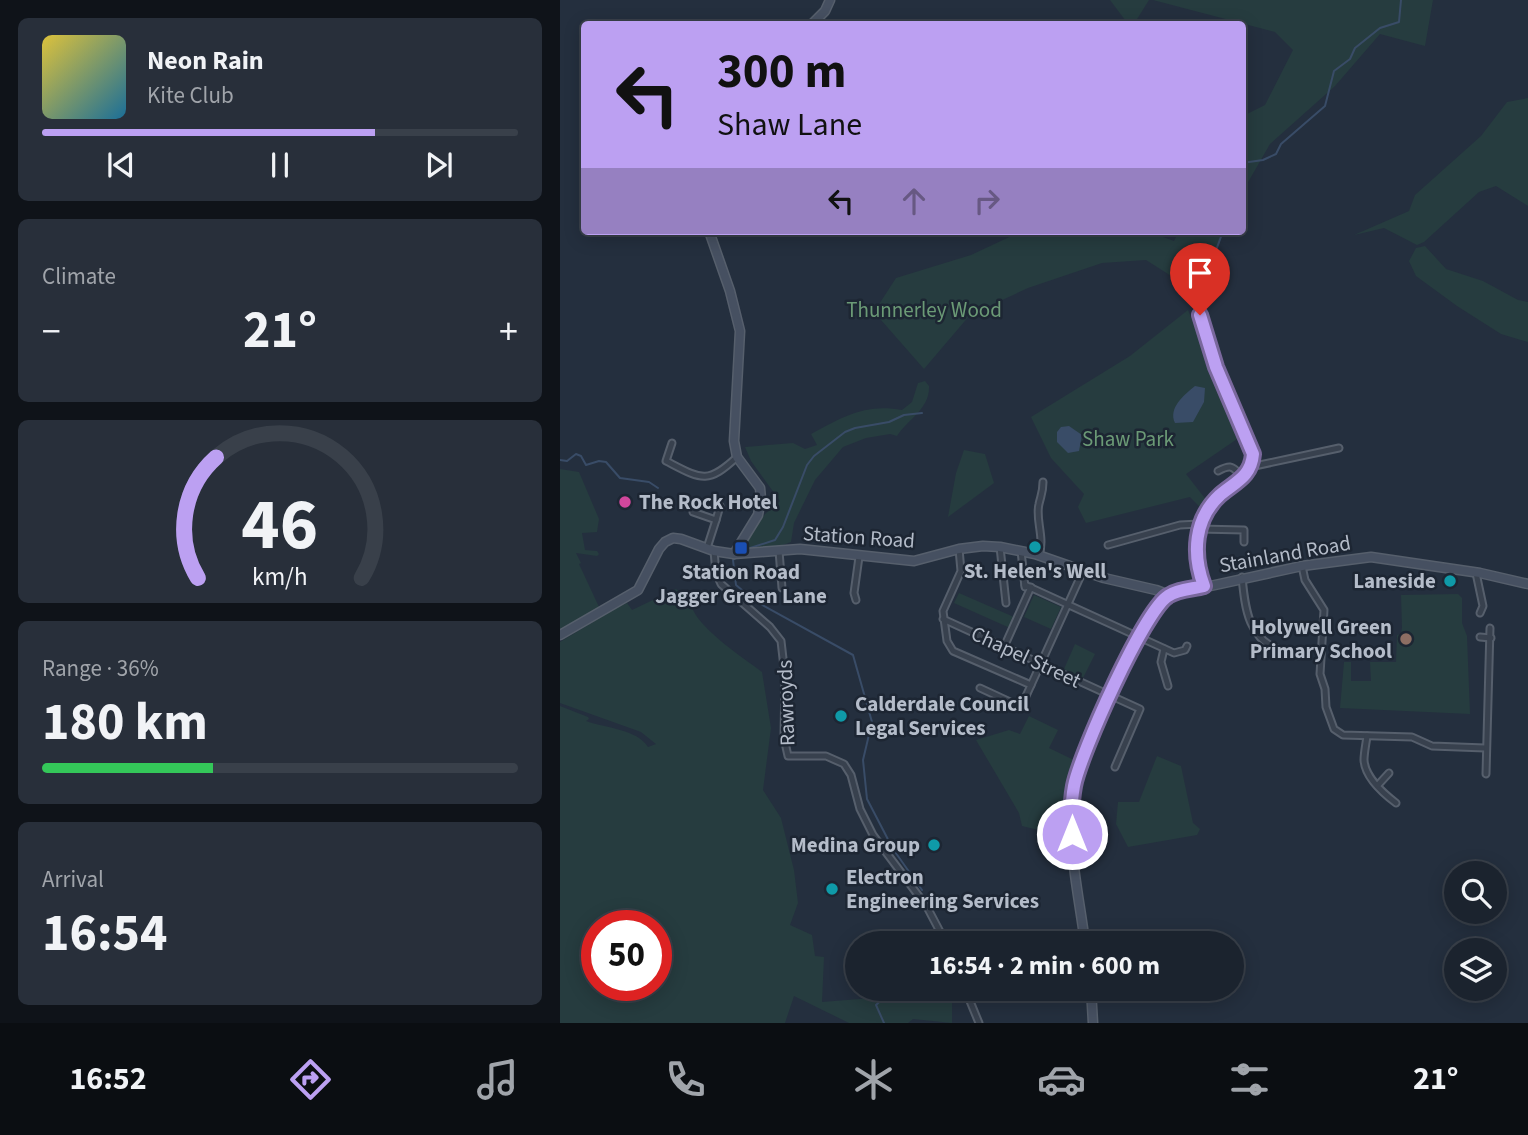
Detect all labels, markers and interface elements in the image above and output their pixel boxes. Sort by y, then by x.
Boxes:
text: 300 m [717,37,846,107]
text: Neon Rain [147,42,264,79]
icon: left [602,49,693,140]
text: Kite Club [147,79,234,112]
text: Shaw Lane [717,102,862,148]
icon: previous [102,146,140,184]
icon: pause [261,146,299,184]
icon: next [420,146,458,184]
icon: left [822,182,860,220]
icon: ahead [895,182,933,220]
icon: right [968,182,1006,220]
pin [1170,243,1230,315]
icon: arrive [1181,254,1219,292]
text: Climate [42,260,116,293]
text: 21° [243,294,317,368]
park label: Thunnerley Wood [846,295,1002,325]
text: − [42,305,61,359]
text: + [499,305,518,359]
park label: Shaw Park [1082,424,1174,454]
text: 46 [242,473,318,577]
place label: The Rock Hotel [639,487,777,517]
marker: The Rock Hotel [617,494,633,510]
street label: Station Road [802,518,916,556]
street label: Stainland Road [1217,528,1353,580]
marker: St. Helen's Well [1027,539,1043,555]
marker: Station Road Jagger Green Lane [733,540,749,556]
place label: St. Helen's Well [964,556,1106,586]
place label: Station Road Jagger Green Lane [655,557,827,611]
text: km/h [252,558,308,594]
place label: Laneside [1353,566,1436,596]
marker: Laneside [1442,573,1458,589]
place label: Holywell Green Primary School [1250,612,1392,666]
street label: Chapel Street [966,618,1086,696]
marker: Holywell Green Primary School [1398,631,1414,647]
text: Range · 36% [42,652,159,685]
street label: Rawroyds [769,659,802,747]
text: 180 km [42,686,208,760]
place label: Calderdale Council Legal Services [855,689,1029,743]
marker: Calderdale Council Legal Services [833,708,849,724]
position arrow [1035,797,1109,871]
place label: Medina Group [791,830,920,860]
marker: Medina Group [926,837,942,853]
map controls [1444,861,1507,1001]
button: search [1444,861,1507,924]
place label: Electron Engineering Services [846,862,1039,916]
text: Arrival [42,863,104,896]
marker: Electron Engineering Services [824,881,840,897]
text: 16:54 [42,897,167,971]
speed limit sign: 50 [581,910,672,1001]
button: layers [1444,938,1507,1001]
text: 16:54 · 2 min · 600 m [929,947,1160,984]
icon: directions [286,1055,335,1104]
icon: music [473,1055,522,1104]
icon: phone [661,1055,710,1104]
icon: climate [849,1055,898,1104]
icon: car [1037,1055,1086,1104]
icon: filters [1225,1055,1274,1104]
text: 16:52 [69,1056,147,1102]
text: 21° [1413,1056,1458,1102]

